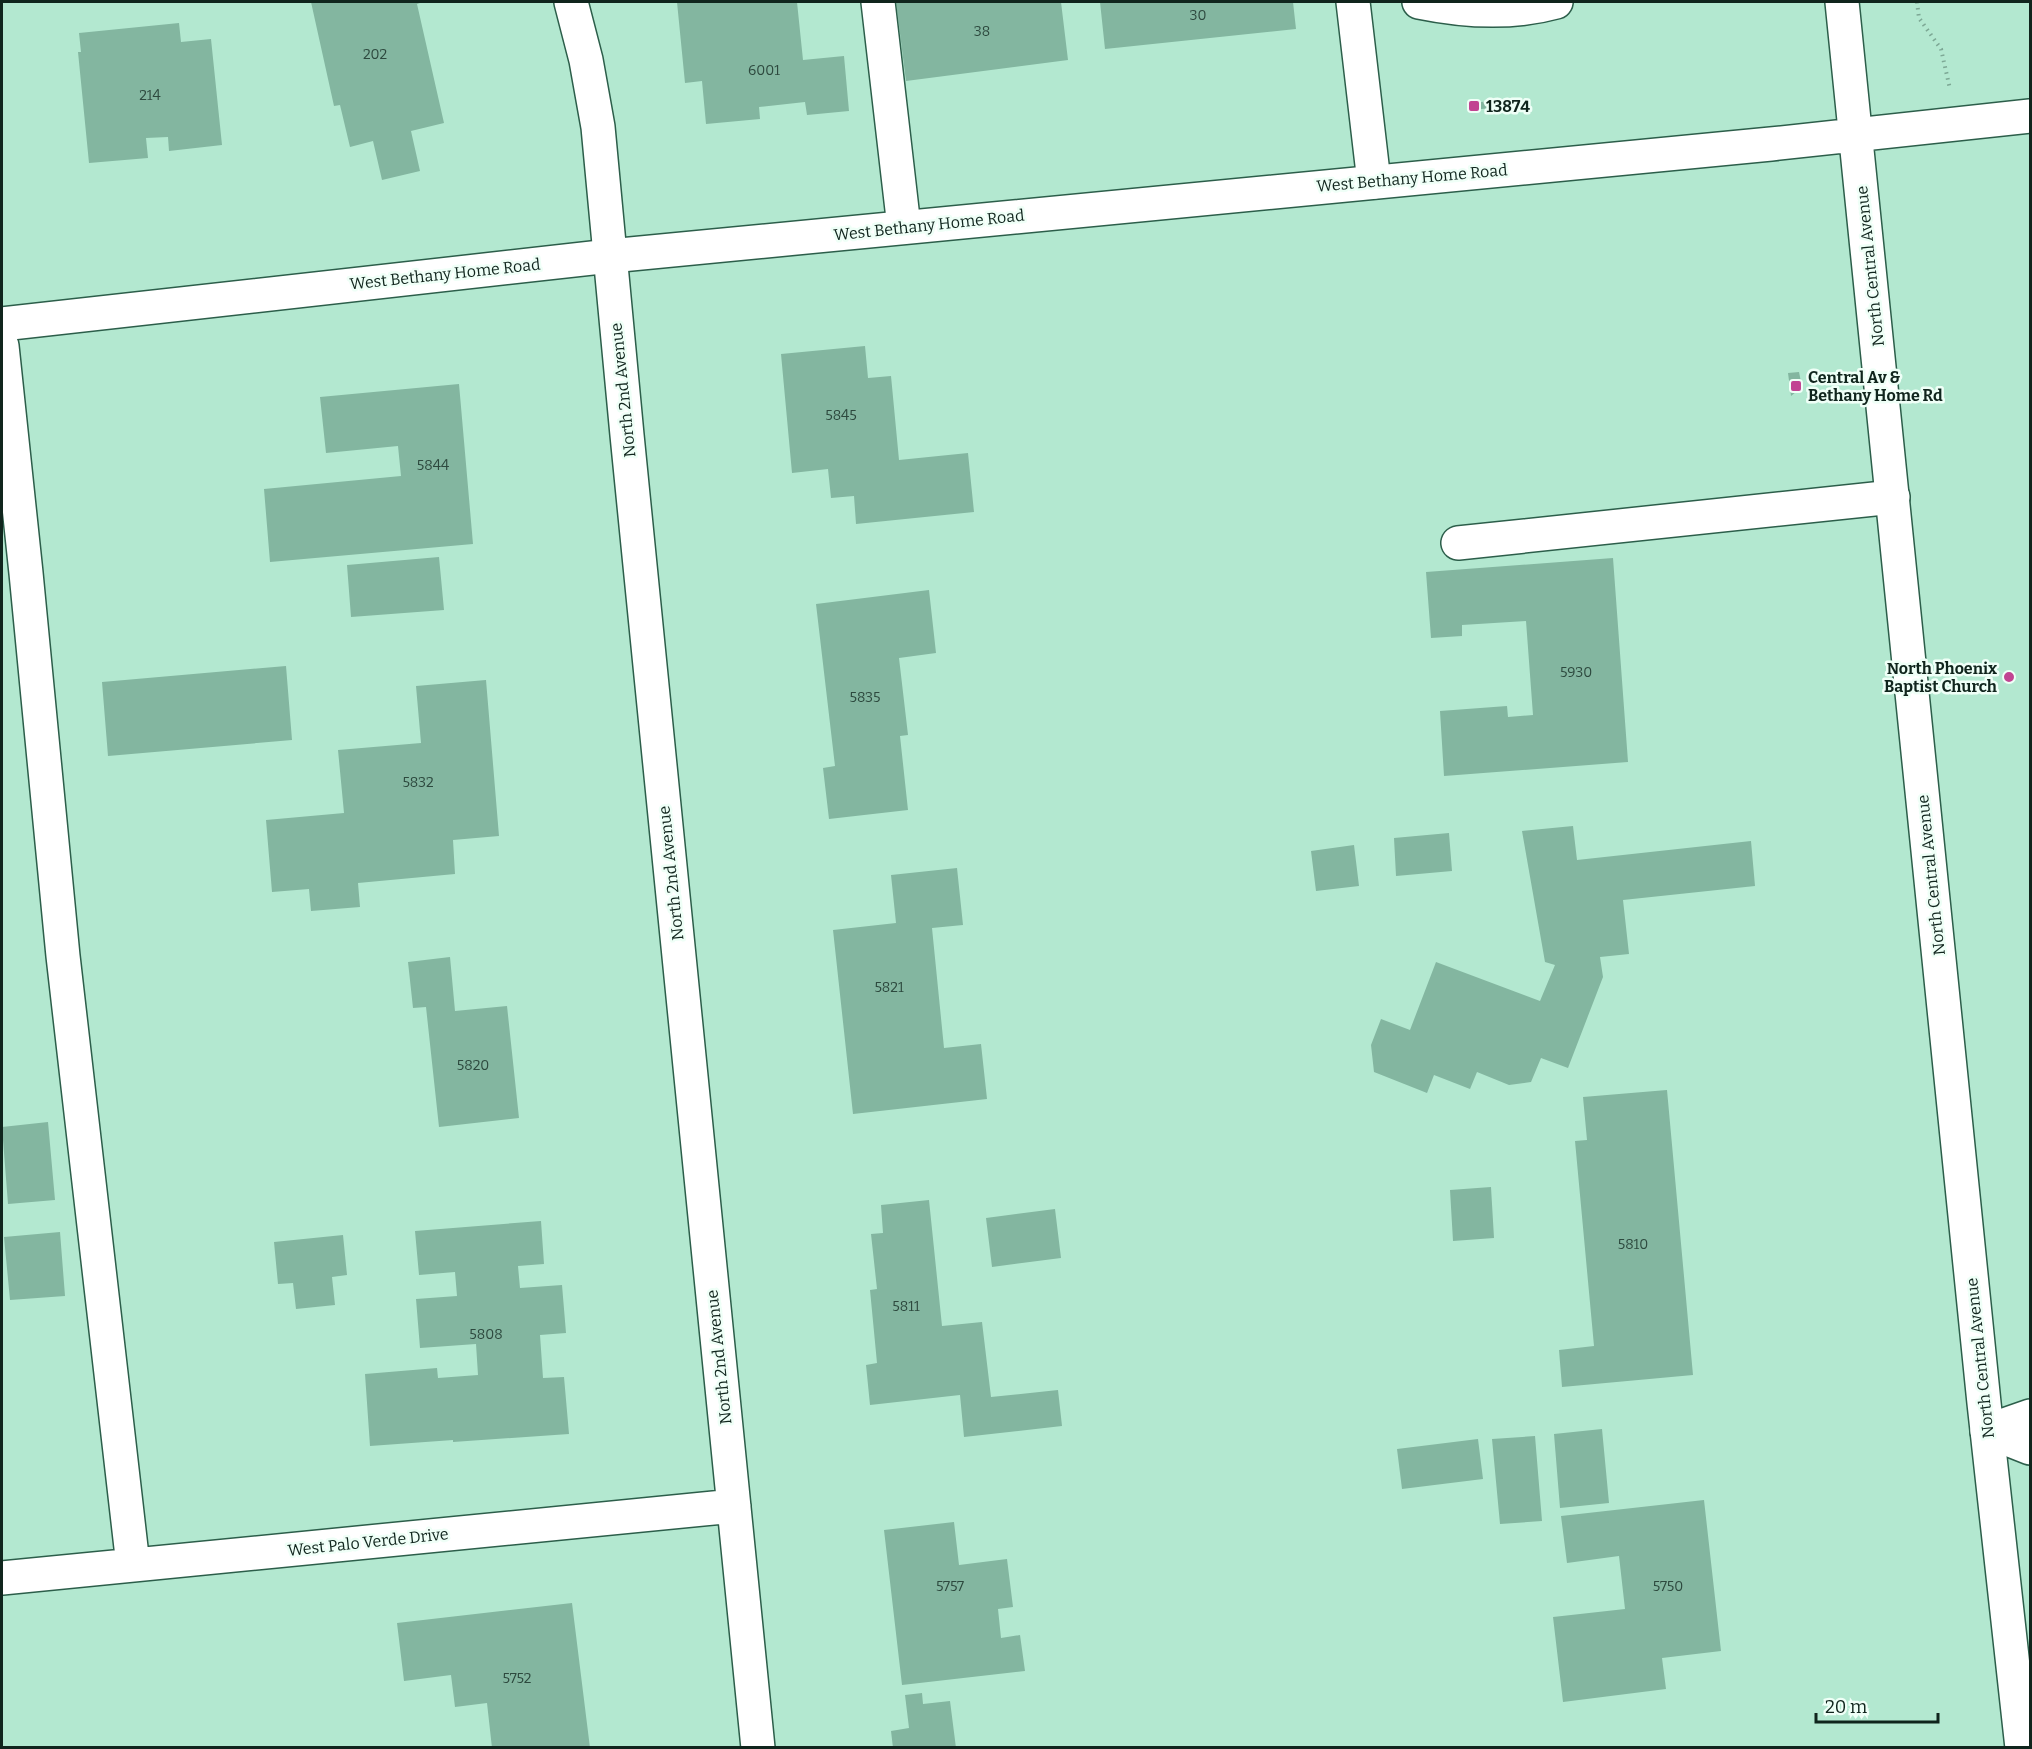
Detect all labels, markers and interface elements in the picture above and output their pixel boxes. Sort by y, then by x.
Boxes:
house number: 30 [1190,7,1206,24]
house number: 38 [974,23,990,40]
house number: 202 [363,46,387,63]
house number: 6001 [748,62,780,79]
house number: 214 [139,87,161,104]
place label: 13874 [1486,97,1530,116]
marker: 13874 [1467,99,1481,113]
street label: West Bethany Home Road [1316,160,1509,196]
street label: North Central Avenue [1852,185,1888,347]
street label: West Bethany Home Road [833,205,1026,244]
street label: West Bethany Home Road [349,254,542,293]
street label: North 2nd Avenue [606,322,640,458]
place label: Central Av & Bethany Home Rd [1808,368,1943,405]
marker: Central Av & Bethany Home Rd [1789,379,1803,393]
house number: 5845 [825,407,857,424]
house number: 5844 [417,457,449,474]
place label: North Phoenix Baptist Church [1884,659,1997,696]
house number: 5930 [1560,664,1592,681]
marker: North Phoenix Baptist Church [2002,670,2016,684]
house number: 5835 [849,689,881,706]
house number: 5832 [402,774,434,791]
street label: North Central Avenue [1913,794,1949,956]
street label: North 2nd Avenue [654,805,688,941]
house number: 5821 [874,979,904,996]
house number: 5820 [457,1057,489,1074]
house number: 5810 [1618,1236,1648,1253]
street label: North Central Avenue [1962,1277,1998,1439]
street label: North 2nd Avenue [702,1289,736,1425]
house number: 5811 [892,1298,920,1315]
house number: 5808 [469,1326,503,1343]
street label: West Palo Verde Drive [287,1524,449,1560]
house number: 5757 [936,1578,964,1595]
house number: 5750 [1653,1578,1683,1595]
house number: 5752 [503,1670,531,1687]
scale bar [1816,1686,1938,1724]
text: 20 m [1825,1696,1867,1718]

